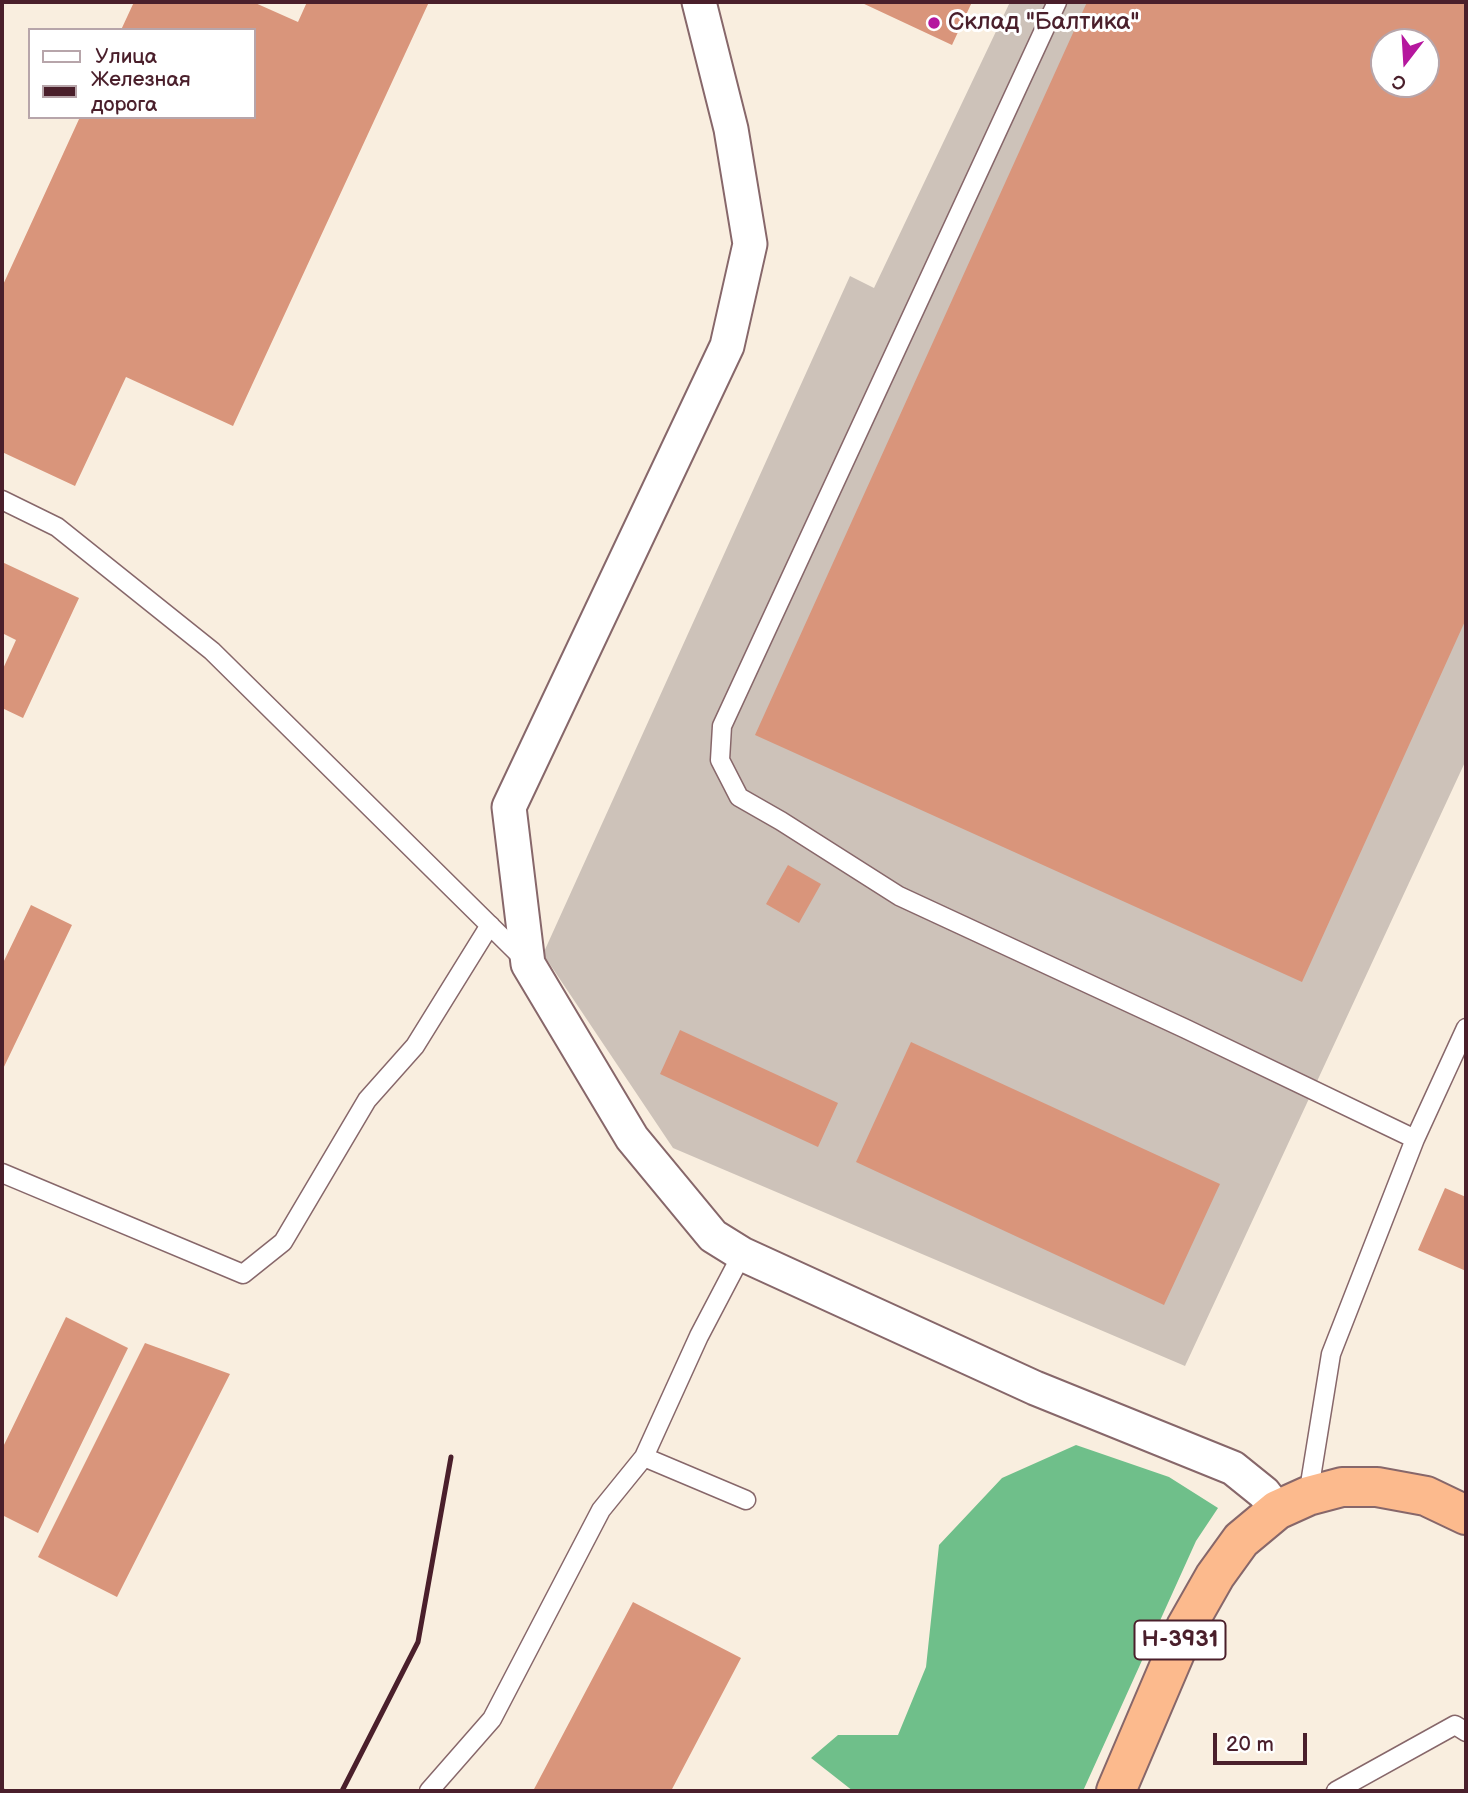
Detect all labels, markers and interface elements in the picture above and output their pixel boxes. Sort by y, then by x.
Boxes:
place label: Склад "Балтика" [948,9,1139,37]
marker: Склад "Балтика" [926,15,942,31]
legend [28,28,256,119]
north arrow [1370,28,1440,98]
text: Улица [95,44,157,69]
text: Железная дорога [91,67,191,117]
text: С [1390,69,1409,95]
road number: Н-3931 [1134,1620,1226,1660]
scale bar [1216,1720,1310,1764]
text: 20 m [1226,1732,1274,1757]

